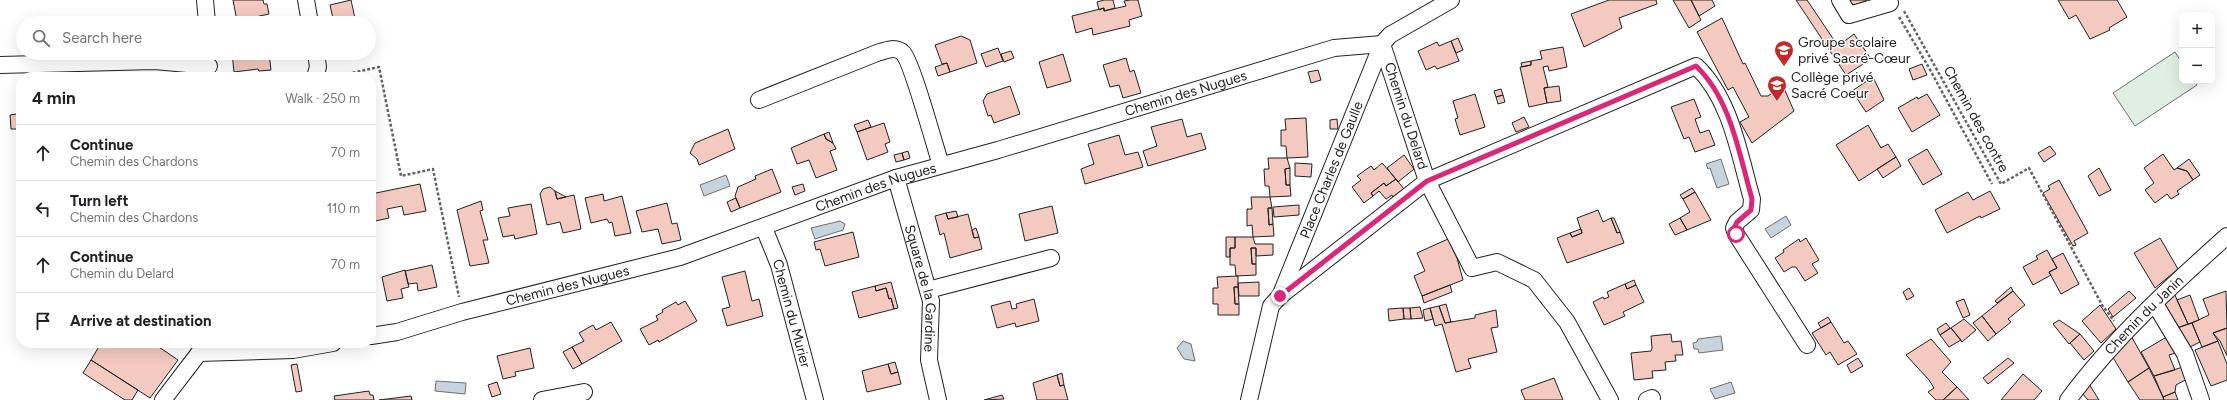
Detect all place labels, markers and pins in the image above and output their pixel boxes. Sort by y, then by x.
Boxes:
place label: Groupe scolaire privé Sacré-Cœur [1798,34,1911,67]
school or university icon: Groupe scolaire privé Sacré-Cœur [1773,39,1795,67]
place label: Collège privé Sacré Coeur [1791,69,1874,102]
school or university icon: Collège privé Sacré Coeur [1766,74,1788,102]

